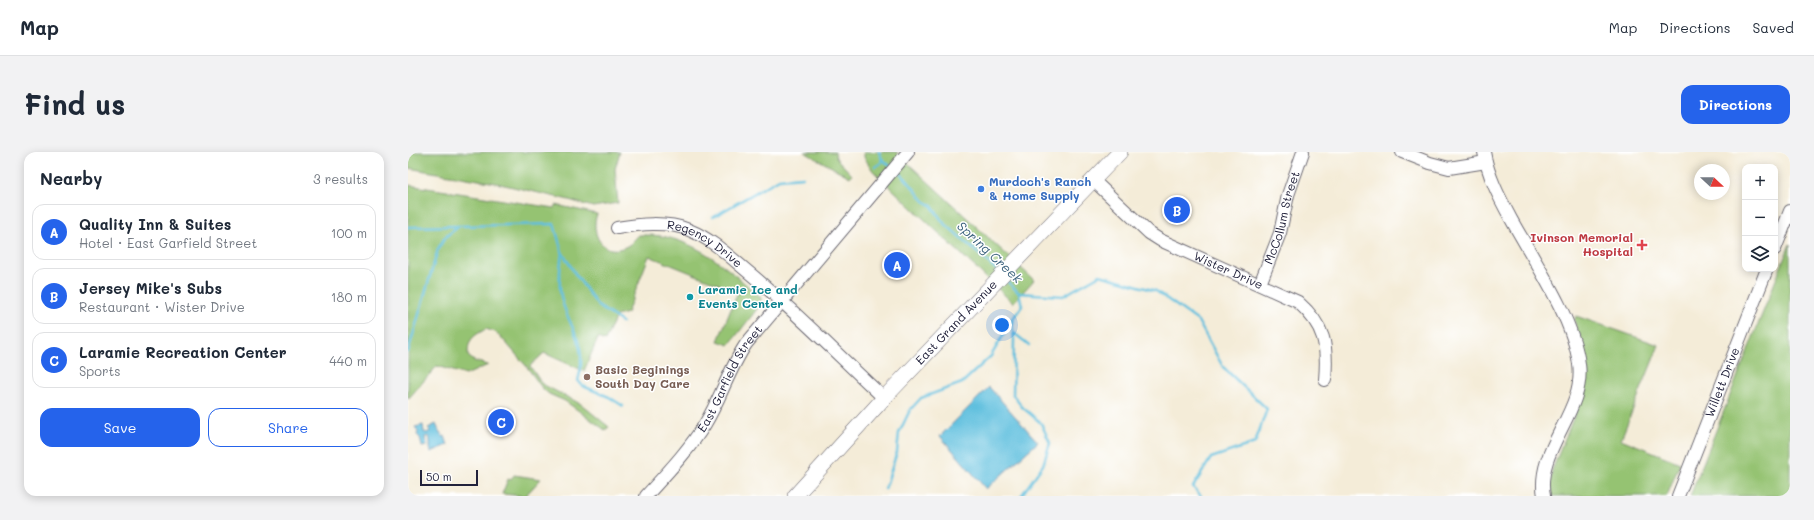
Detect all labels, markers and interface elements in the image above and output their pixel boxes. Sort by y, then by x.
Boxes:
text: Map [20,15,59,40]
text: Map [1609,18,1637,37]
text: Directions [1659,18,1730,37]
text: Saved [1752,18,1794,37]
button: Directions [1681,85,1790,124]
text: Find us [24,86,125,122]
north arrow [1694,164,1730,200]
map controls [1742,164,1778,272]
button: + [1742,164,1778,200]
text: Nearby [40,167,102,189]
street label: McCollum Street [1260,169,1303,266]
text: 3 results [313,170,368,187]
place label: Murdoch's Ranch & Home Supply [989,173,1091,203]
marker: Murdoch's Ranch & Home Supply [976,184,986,194]
pin: B [1164,195,1190,225]
button: − [1742,200,1778,236]
text: Quality Inn & Suites [79,214,231,234]
street label: Regency Drive [666,216,746,271]
water label: Spring Creek [954,217,1027,287]
text: A [49,224,59,241]
text: 100 m [331,224,367,241]
place label: Ivinson Memorial Hospital [1530,229,1633,259]
text: Hotel · East Garfield Street [79,234,257,251]
button: layers [1742,236,1778,272]
marker: Ivinson Memorial Hospital [1636,239,1648,251]
street label: Wister Drive [1191,247,1266,292]
pin: A [884,250,910,280]
street label: East Grand Avenue [911,276,1000,368]
text: Jersey Mike's Subs [79,278,222,298]
place label: Laramie Ice and Events Center [698,281,798,311]
text: B [50,288,58,305]
text: 180 m [331,288,367,305]
marker: Laramie Ice and Events Center [685,292,695,302]
text: Restaurant · Wister Drive [79,298,245,315]
your location [992,315,1012,335]
street label: East Garfield Street [693,321,765,435]
text: Laramie Recreation Center [79,342,286,362]
street label: Willett Drive [1701,345,1743,419]
text: C [49,352,59,369]
text: 440 m [329,352,367,369]
place label: Basic Beginings South Day Care [595,361,690,391]
text: Sports [79,362,121,379]
marker: Basic Beginings South Day Care [582,372,592,382]
pin: C [488,407,514,437]
button: Save [40,408,200,447]
button: Share [208,408,368,447]
scale bar [420,468,478,487]
text: 50 m [426,469,452,484]

